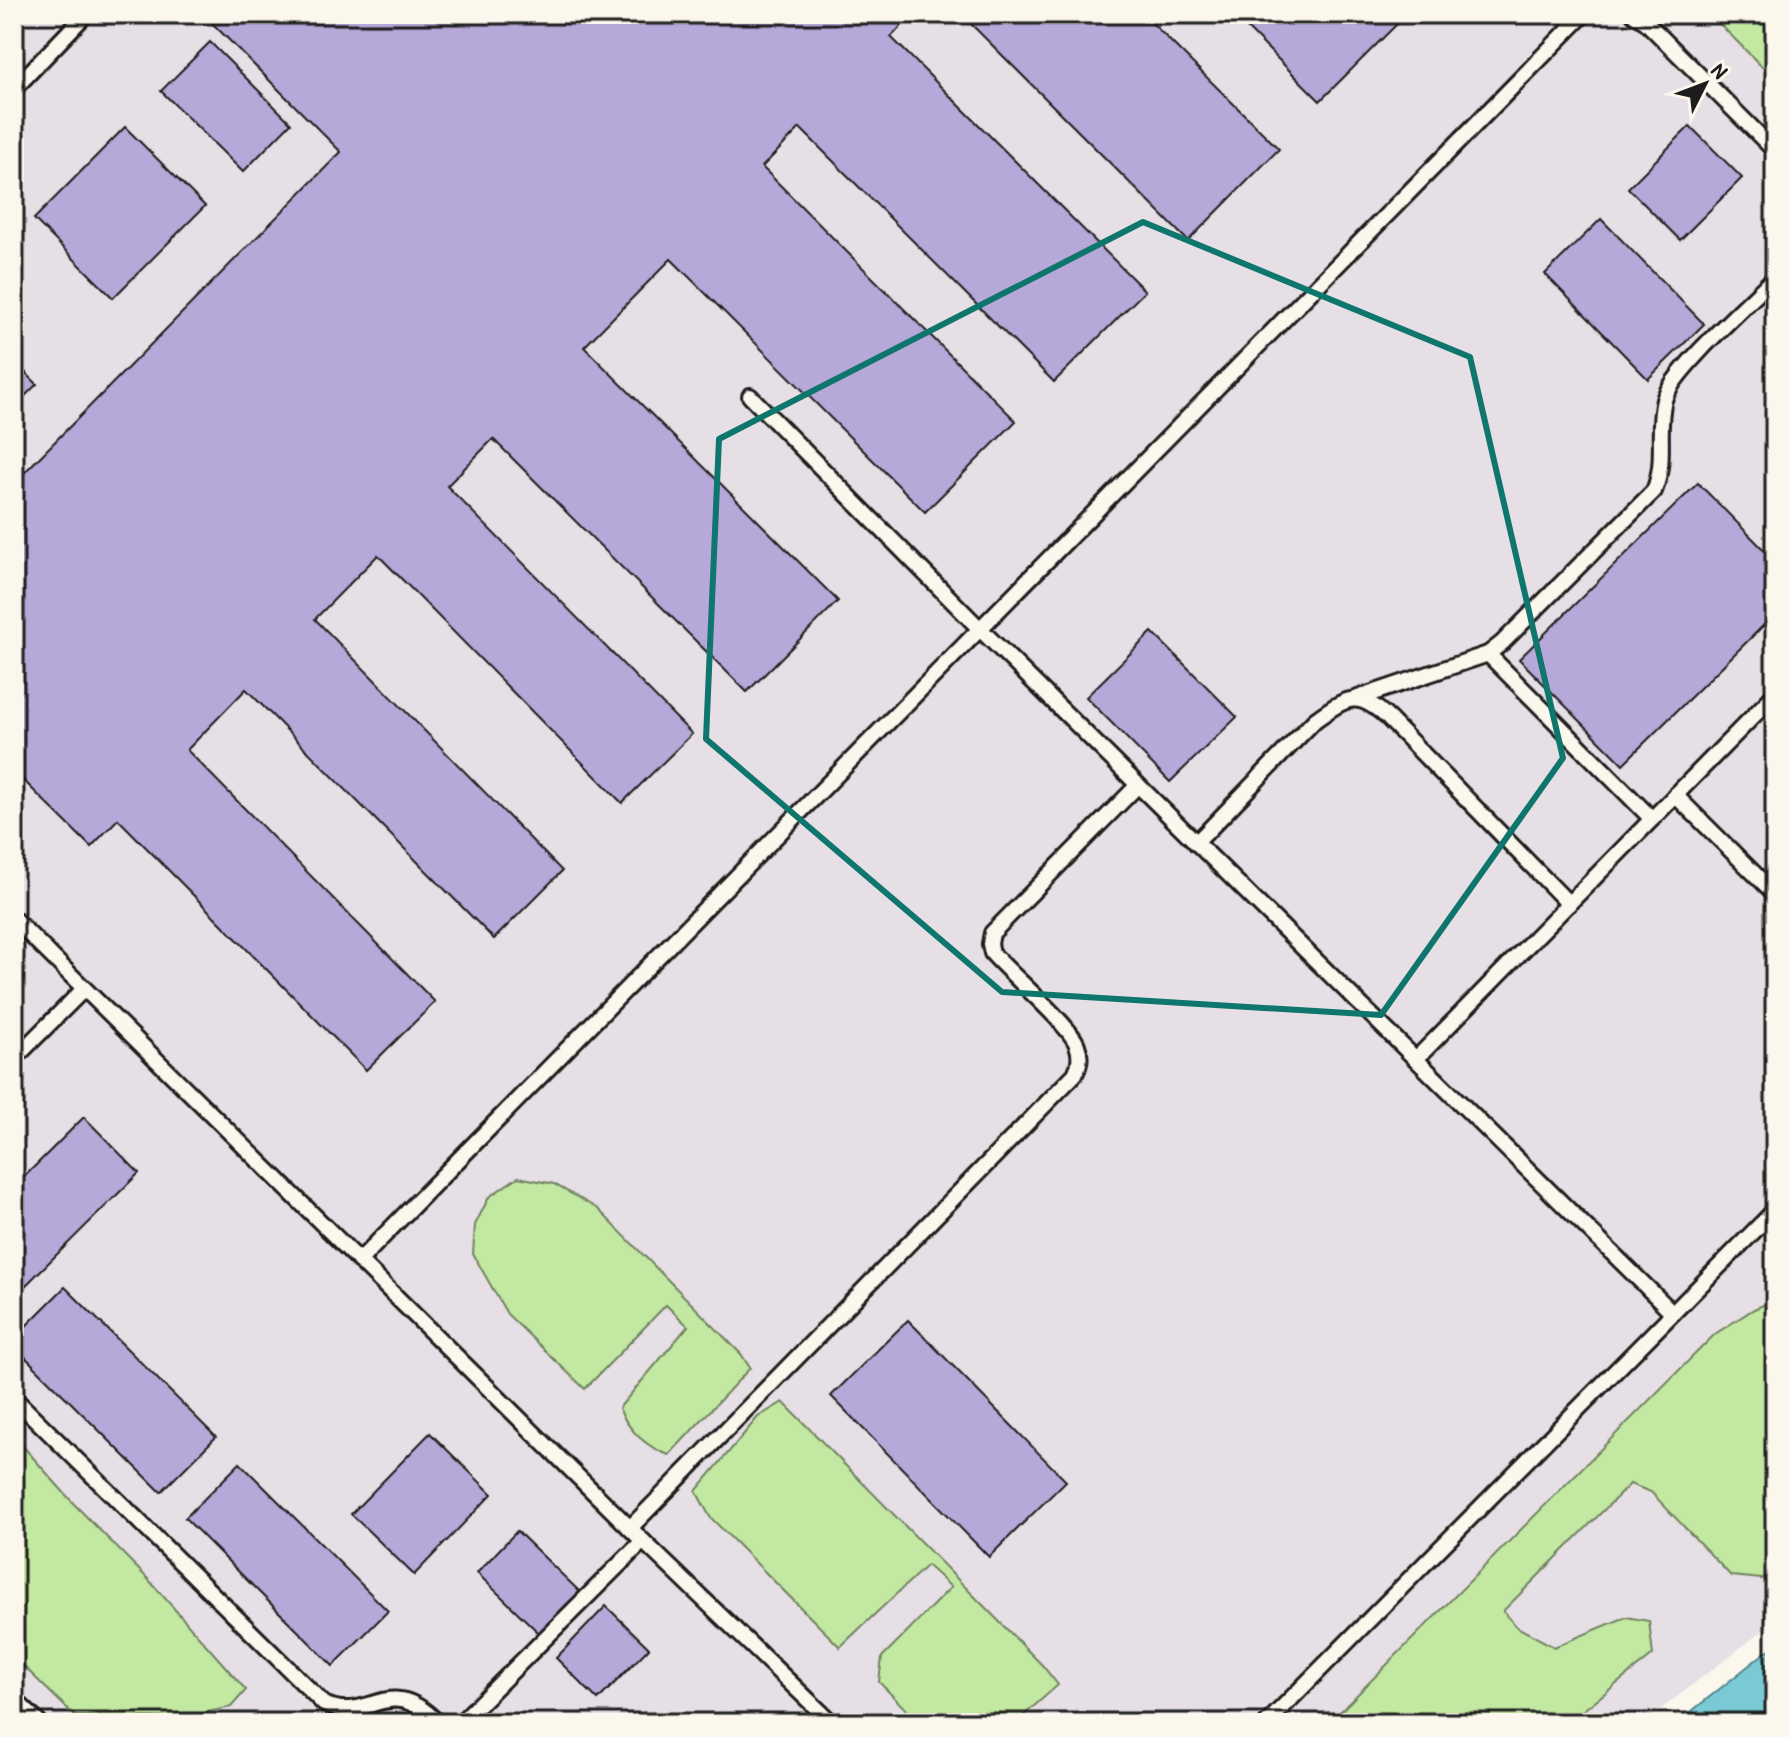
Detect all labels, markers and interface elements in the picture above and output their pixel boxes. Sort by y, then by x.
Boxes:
north arrow [1665,44,1745,124]
text: N [1705,56,1735,85]

